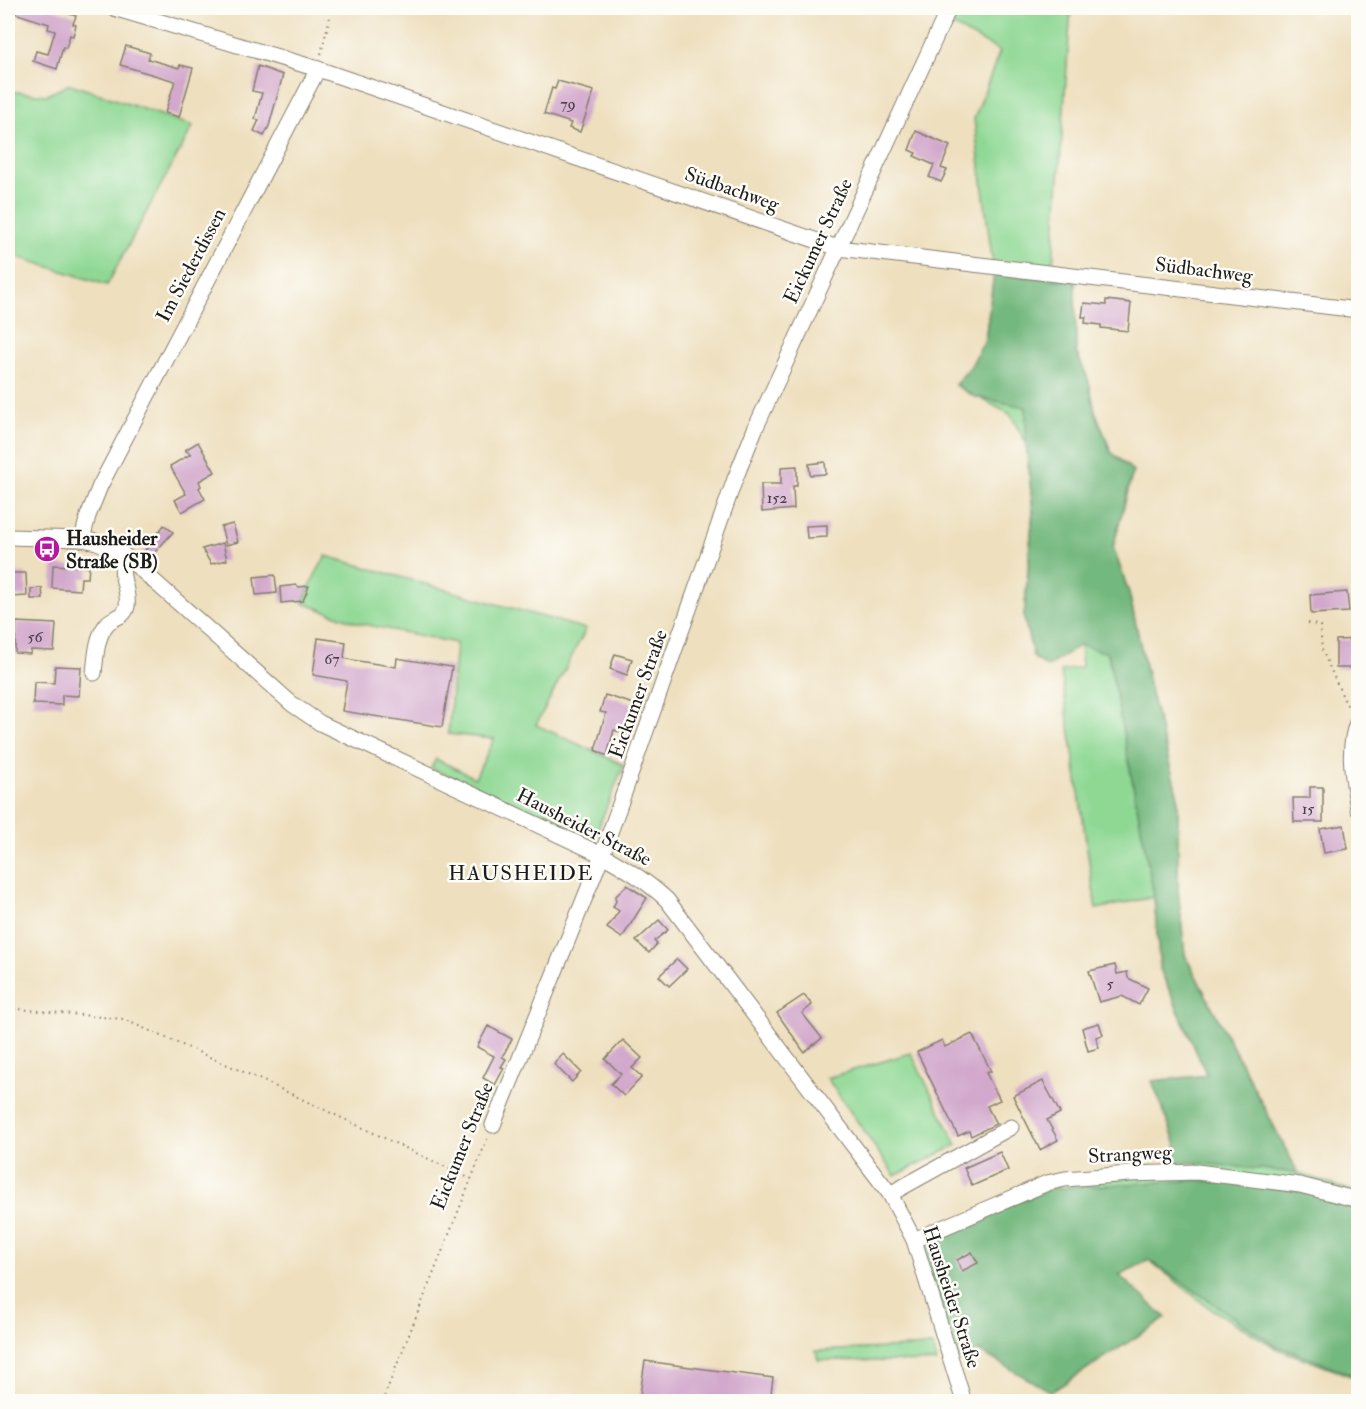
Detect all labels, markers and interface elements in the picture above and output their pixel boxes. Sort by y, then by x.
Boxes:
house number: 79 [560,94,576,114]
street label: Südbachweg [682,161,783,217]
street label: Eickumer Straße [778,174,858,308]
street label: Im Siederdissen [150,204,232,326]
street label: Südbachweg [1154,252,1255,289]
house number: 152 [767,488,787,508]
place label: Hausheider Straße (SB) [66,526,158,574]
bus stop icon: Hausheider Straße (SB) [32,534,62,564]
street label: Eickumer Straße [603,626,673,762]
house number: 56 [27,627,43,647]
house number: 67 [324,649,340,669]
street label: Hausheider Straße [512,782,656,872]
house number: 15 [1302,799,1314,819]
district label: HAUSHEIDE [448,860,594,887]
house number: 5 [1106,974,1114,994]
street label: Eickumer Straße [425,1079,499,1213]
street label: Strangweg [1087,1139,1174,1169]
street label: Hausheider Straße [917,1223,987,1371]

